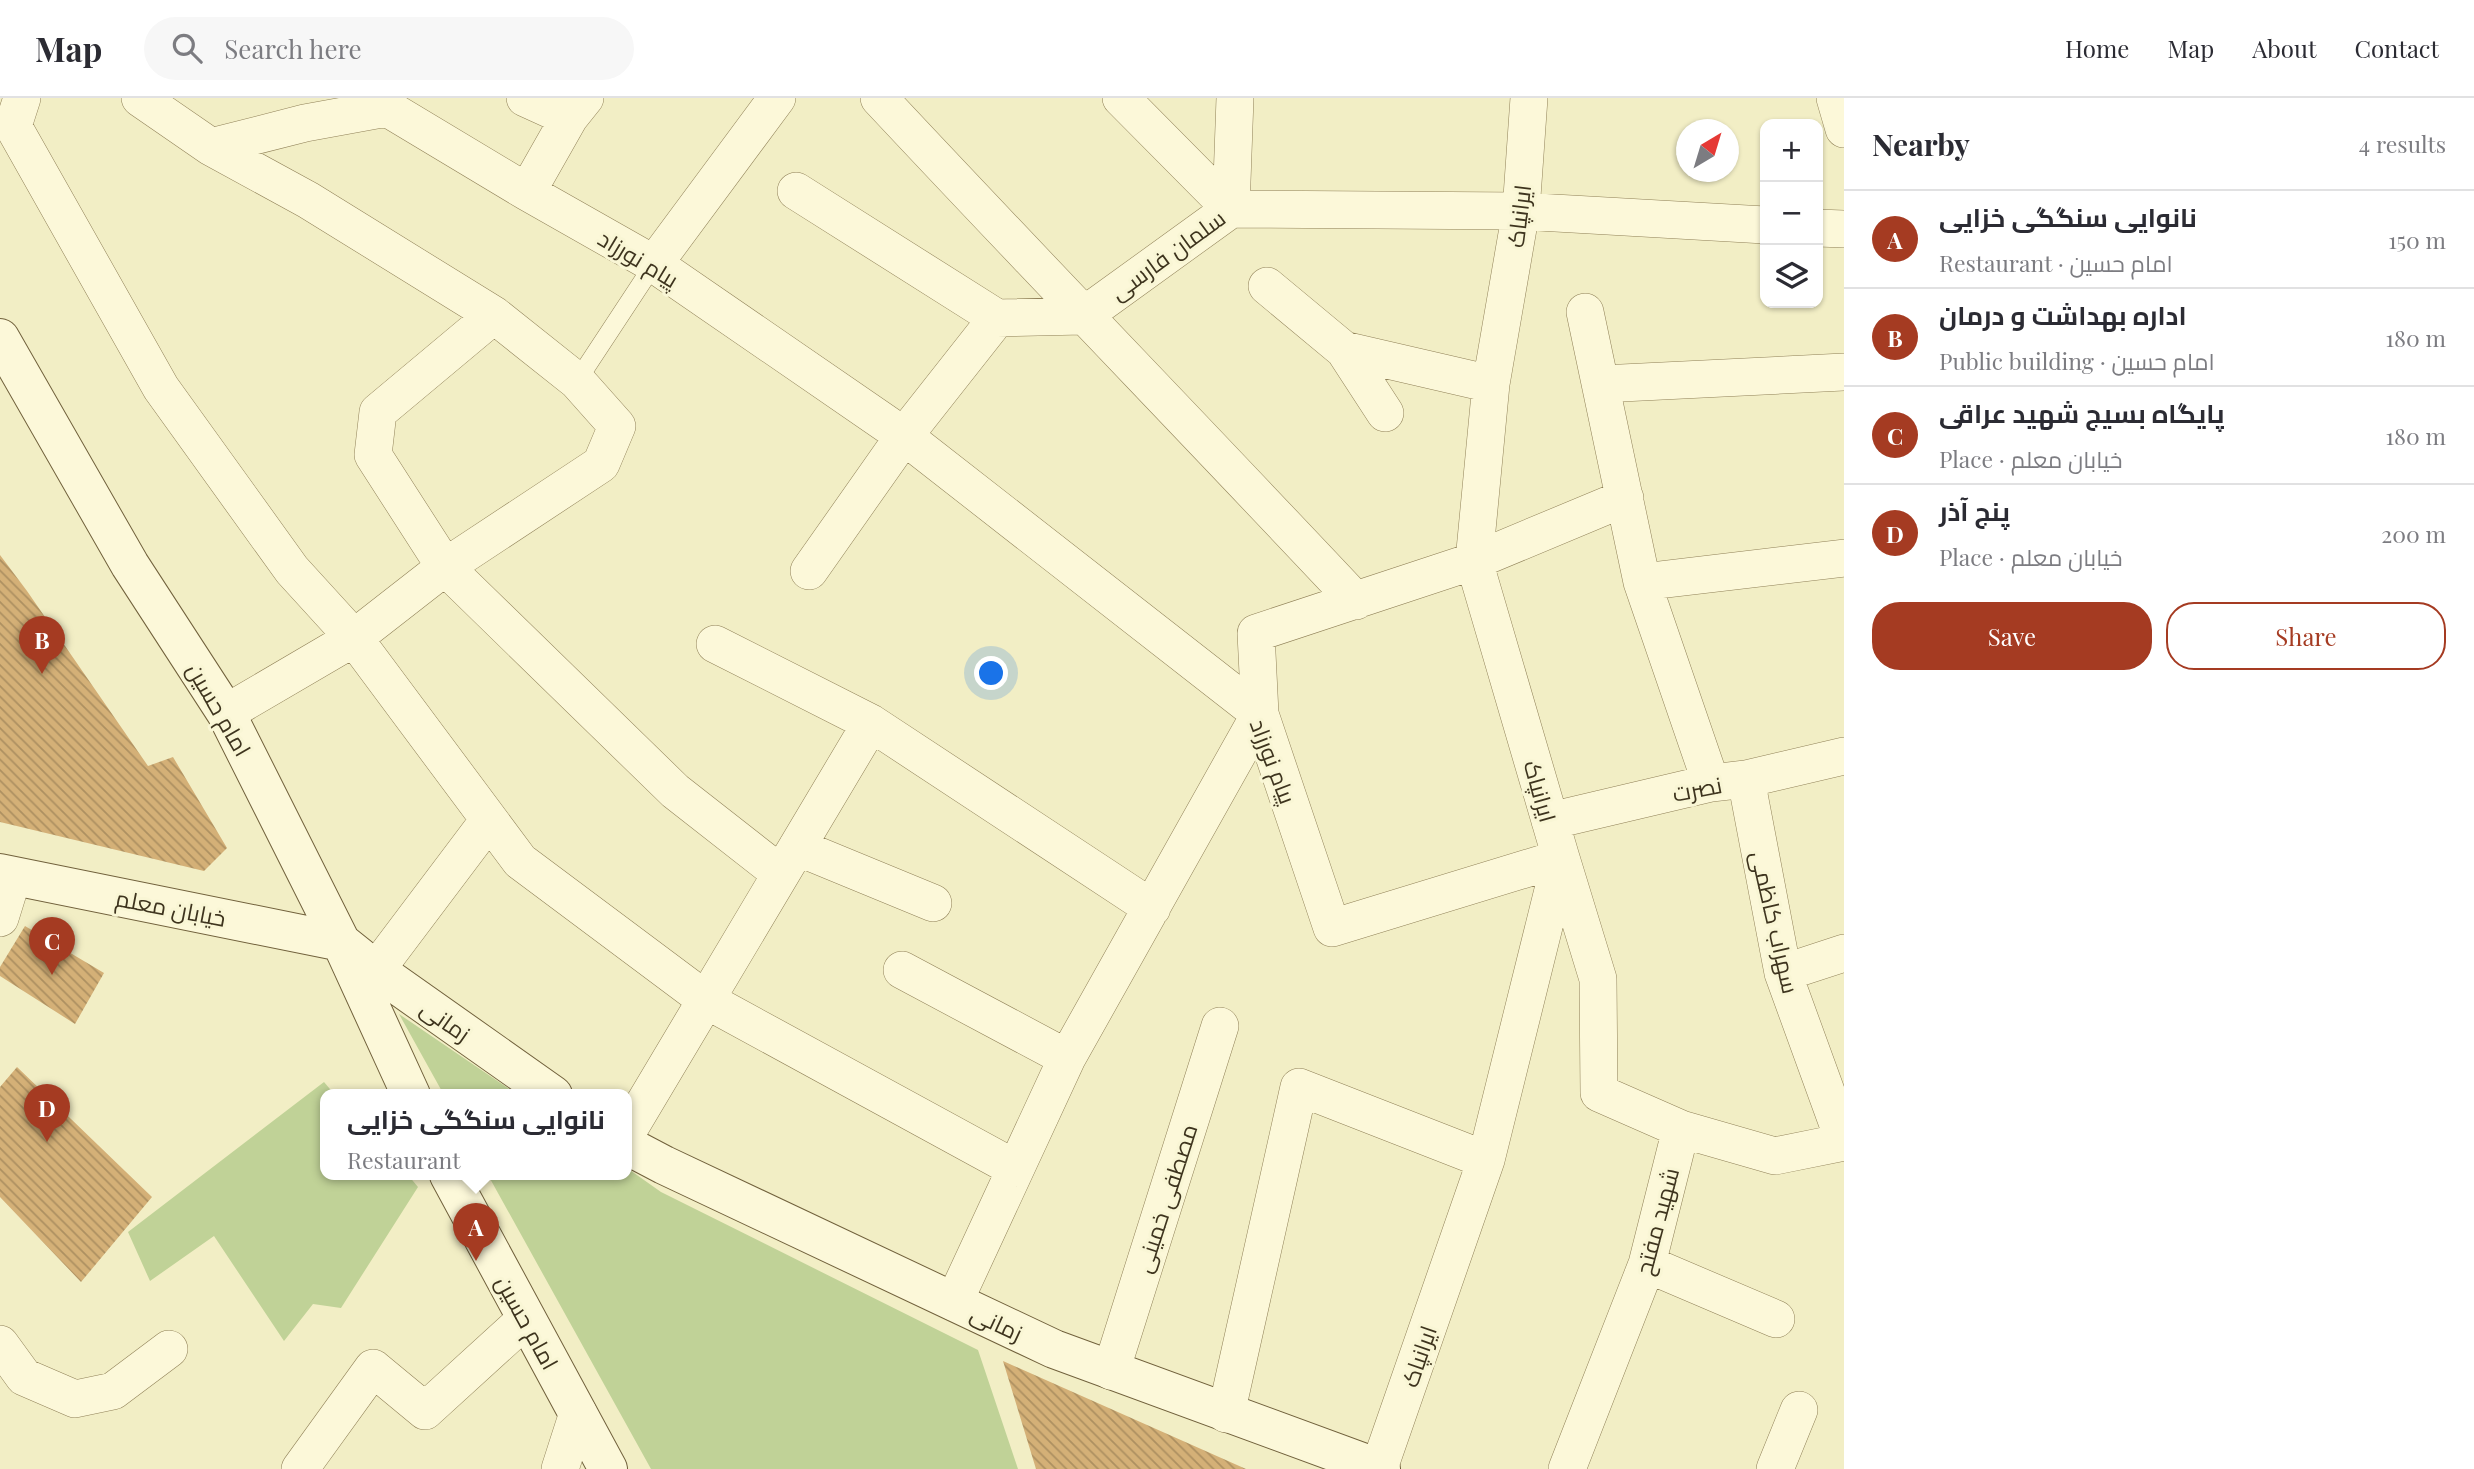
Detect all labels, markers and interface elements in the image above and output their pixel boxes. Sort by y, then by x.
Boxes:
search box [144,17,634,80]
text: Map [35,26,102,70]
icon: search [168,29,206,67]
text: Search here [224,31,362,66]
text: Home [2065,32,2129,64]
text: Map [2167,32,2214,64]
text: About [2252,32,2316,64]
text: Contact [2354,32,2439,64]
north arrow [1676,119,1739,182]
map controls [1760,119,1823,308]
button: + [1760,119,1823,182]
text: Nearby [1872,124,1970,164]
text: 4 results [2359,128,2446,159]
button: − [1760,182,1823,245]
street label: ایرانپاک [1499,183,1537,249]
text: نانوایی سنگگی خزایی [1939,199,2197,234]
street label: سلمان فارسی [1103,202,1231,306]
street label: پیام نورزاد [592,222,685,296]
text: A [1887,224,1903,255]
text: 150 m [2388,224,2446,255]
button: layers [1760,245,1823,308]
text: Restaurant · امام حسین [1939,247,2173,278]
text: اداره بهداشت و درمان [1939,297,2187,332]
text: B [1887,322,1903,353]
text: 180 m [2386,322,2446,353]
text: Public building · امام حسین [1939,345,2215,376]
text: پایگاه بسیج شهید عراقی [1939,395,2224,430]
text: C [1887,420,1903,451]
text: 180 m [2386,420,2446,451]
text: Place · خیابان معلم [1939,443,2123,474]
text: پنج آذر [1939,493,2010,528]
text: D [1886,518,1904,549]
text: 200 m [2381,518,2446,549]
text: Place · خیابان معلم [1939,541,2123,572]
button: Save [1872,602,2152,670]
button: Share [2166,602,2446,670]
pin: B [19,616,65,674]
your location [974,656,1008,690]
street label: امام حسین [179,657,259,762]
street label: پیام نورزاد [1242,714,1304,809]
street label: ایرانپاک [1517,756,1565,826]
street label: نصرت [1669,768,1725,808]
street label: سهراب کاظمی [1745,848,1807,996]
street label: خیابان معلم [113,881,229,935]
pin: C [29,917,75,975]
street label: زمانی [415,992,477,1048]
pin: D [24,1084,70,1142]
popup [320,1089,632,1180]
text: نانوایی سنگگی خزایی [347,1101,605,1136]
street label: مصطفی خمینی [1126,1120,1204,1276]
text: Restaurant [347,1144,460,1175]
street label: شهید مفتح [1627,1164,1687,1278]
pin: A [453,1203,499,1261]
street label: امام حسین [488,1269,567,1376]
street label: زمانی [966,1297,1028,1347]
street label: ایرانپاک [1393,1321,1443,1391]

